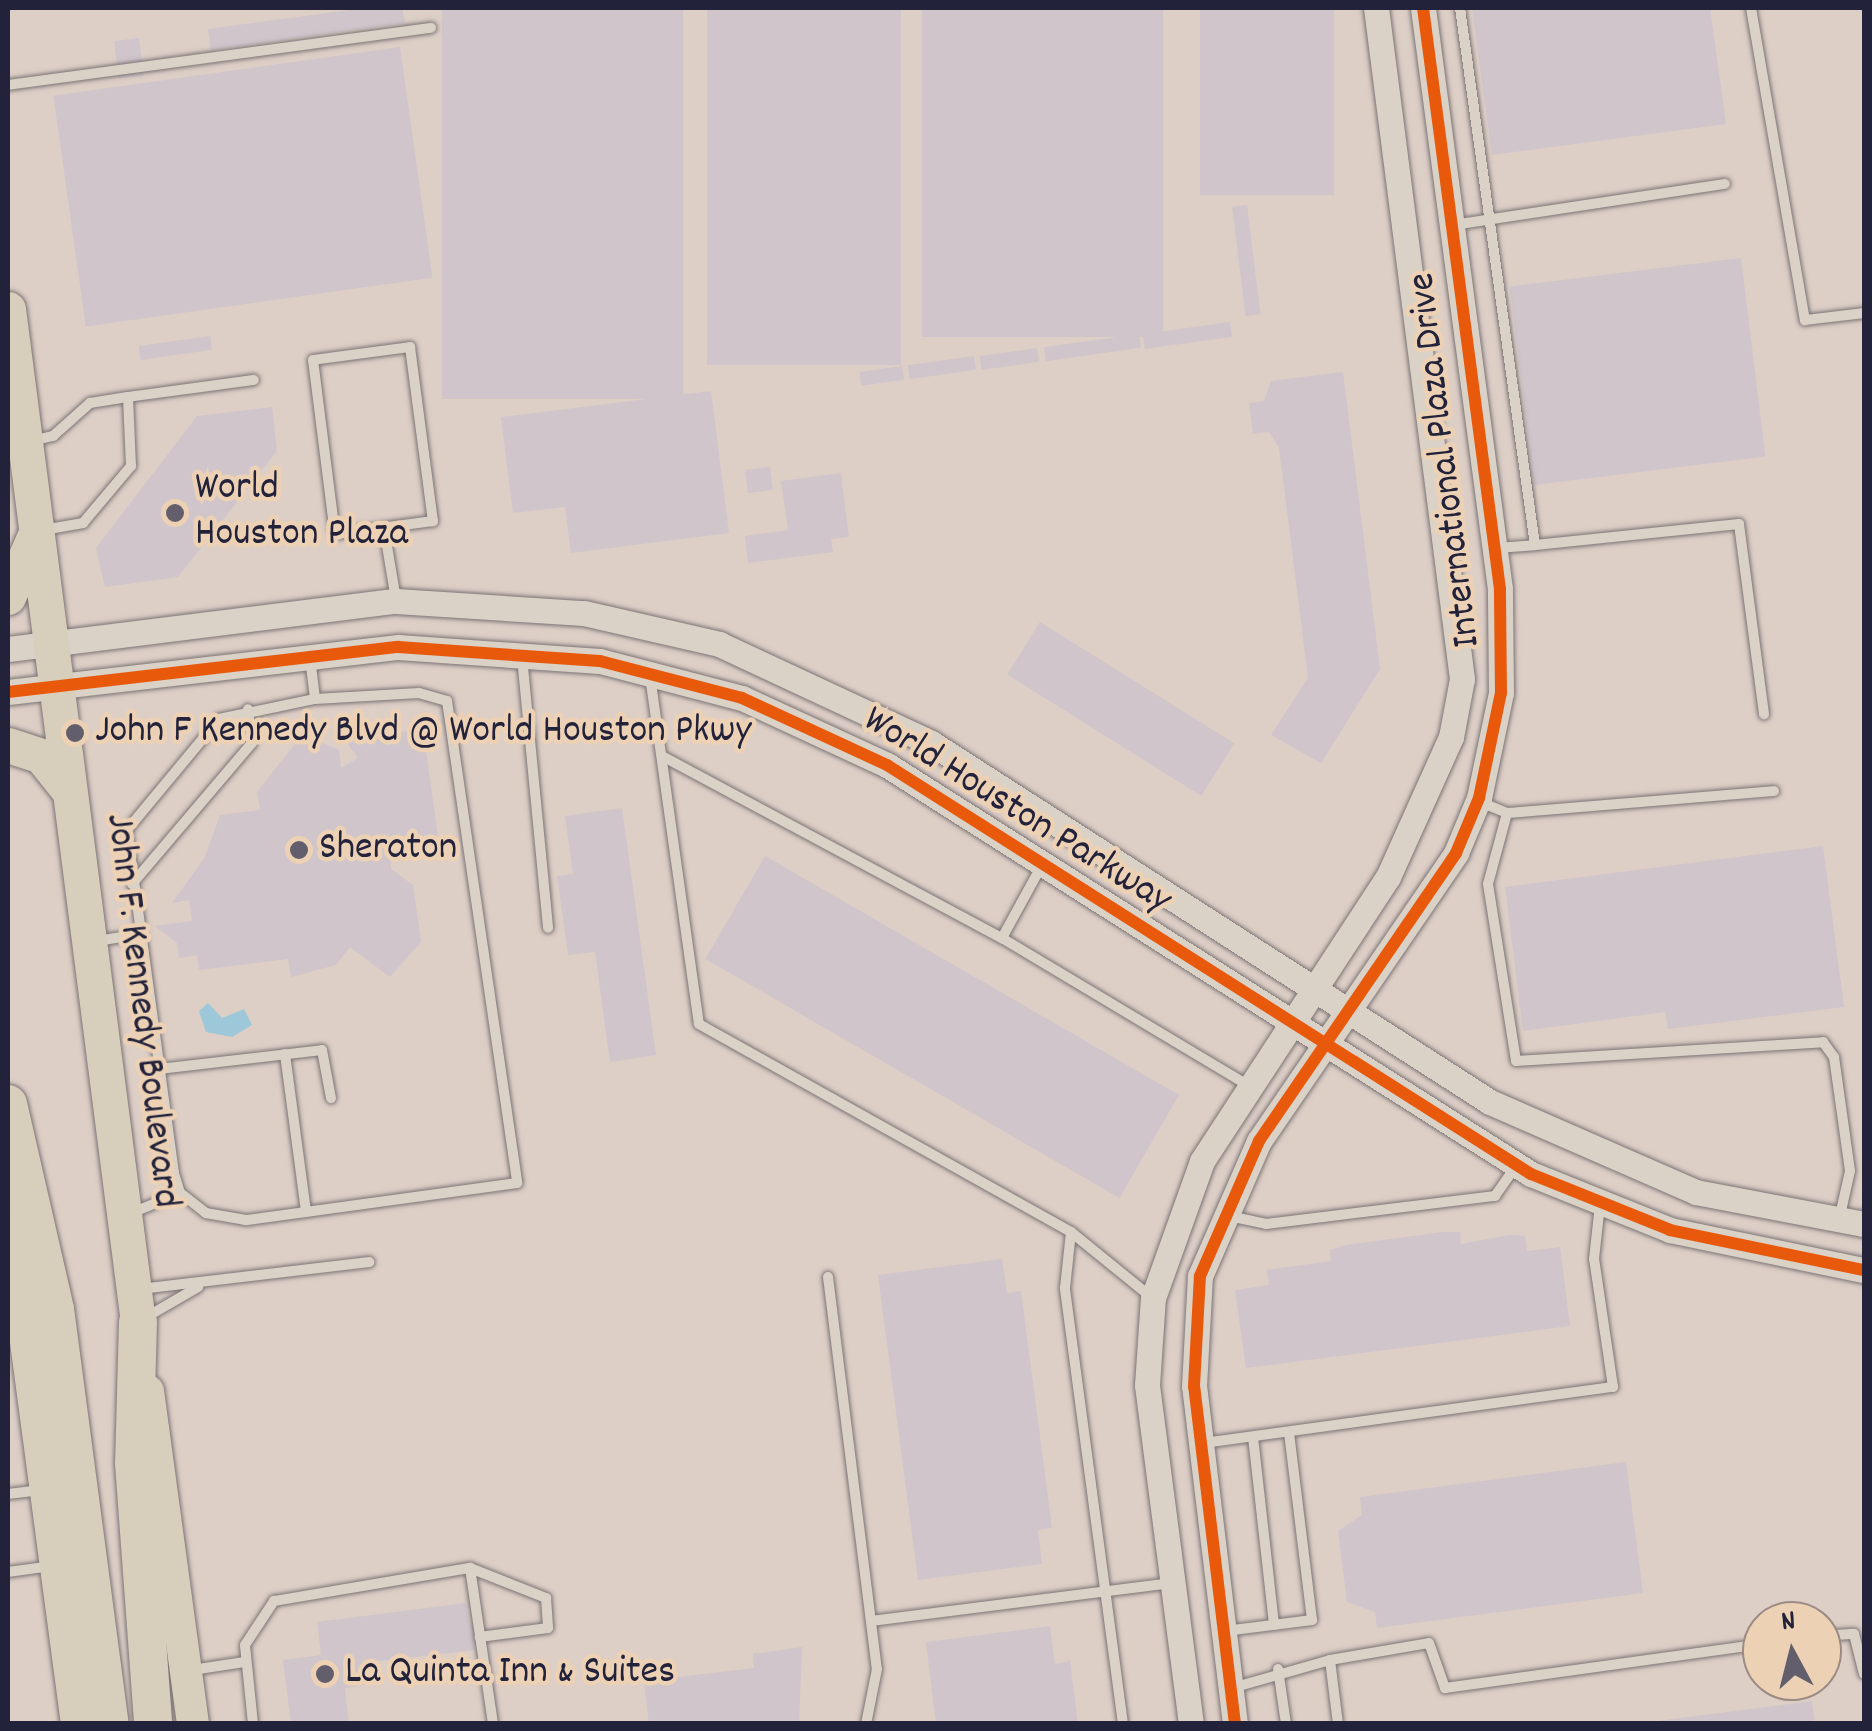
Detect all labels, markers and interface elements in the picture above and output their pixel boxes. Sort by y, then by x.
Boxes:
street label: International Plaza Drive [1400,270,1494,650]
place label: World Houston Plaza [195,466,408,560]
marker: World Houston Plaza [164,502,186,524]
street label: World Houston Parkway [853,698,1179,926]
place label: John F Kennedy Blvd @ World Houston Pkwy [95,709,751,757]
marker: John F Kennedy Blvd @ World Houston Pkwy [64,722,86,744]
street label: John F. Kennedy Boulevard [92,811,188,1211]
place label: Sheraton [319,826,457,874]
marker: Sheraton [288,839,310,861]
north arrow [1742,1601,1842,1701]
text: N [1779,1603,1798,1644]
place label: La Quinta Inn & Suites [345,1650,675,1698]
marker: La Quinta Inn & Suites [314,1663,336,1685]

